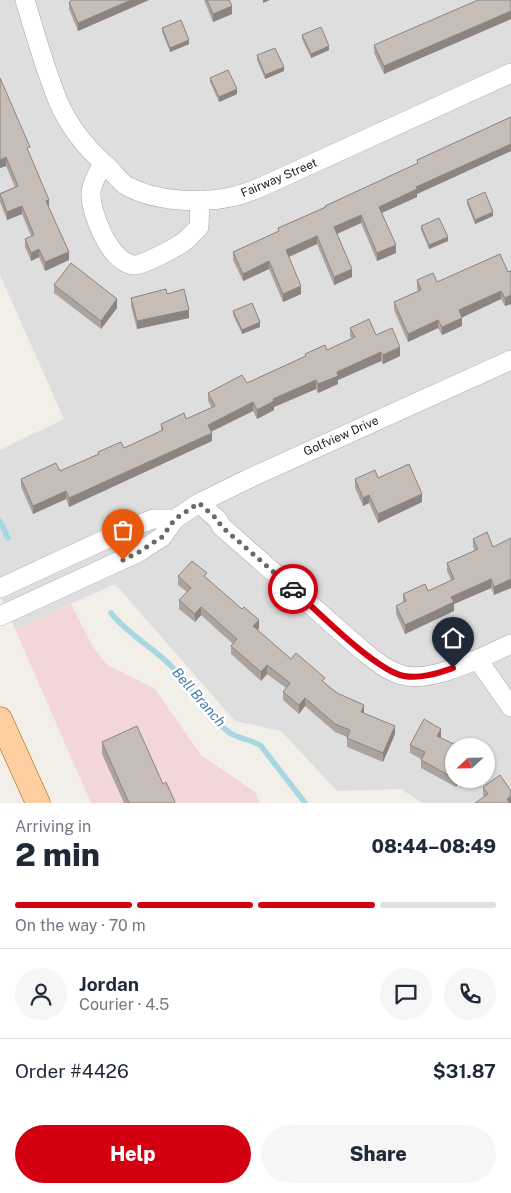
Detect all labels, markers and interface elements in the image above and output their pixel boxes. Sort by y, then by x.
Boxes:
street label: Fairway Street [239,155,320,200]
street label: Golfview Drive [301,413,381,459]
pin [102,509,144,560]
icon: bag [109,516,137,544]
courier [268,564,318,614]
icon: car [279,575,307,603]
pin [432,617,474,668]
icon: home [439,624,467,652]
water label: Bell Branch [169,664,229,730]
north arrow [445,738,495,788]
map controls [445,738,495,788]
text: Arriving in [15,817,91,836]
text: 08:44–08:49 [372,835,496,857]
text: 2 min [15,836,100,873]
text: On the way · 70 m [15,916,145,935]
button: person [15,968,67,1020]
button: chat [380,968,432,1020]
button: phone [444,968,496,1020]
text: Jordan [79,973,139,995]
text: Courier · 4.5 [79,995,169,1014]
text: Order #4426 [15,1060,129,1082]
text: $31.87 [433,1060,496,1082]
button: Help [15,1125,251,1183]
button: Share [261,1125,496,1183]

